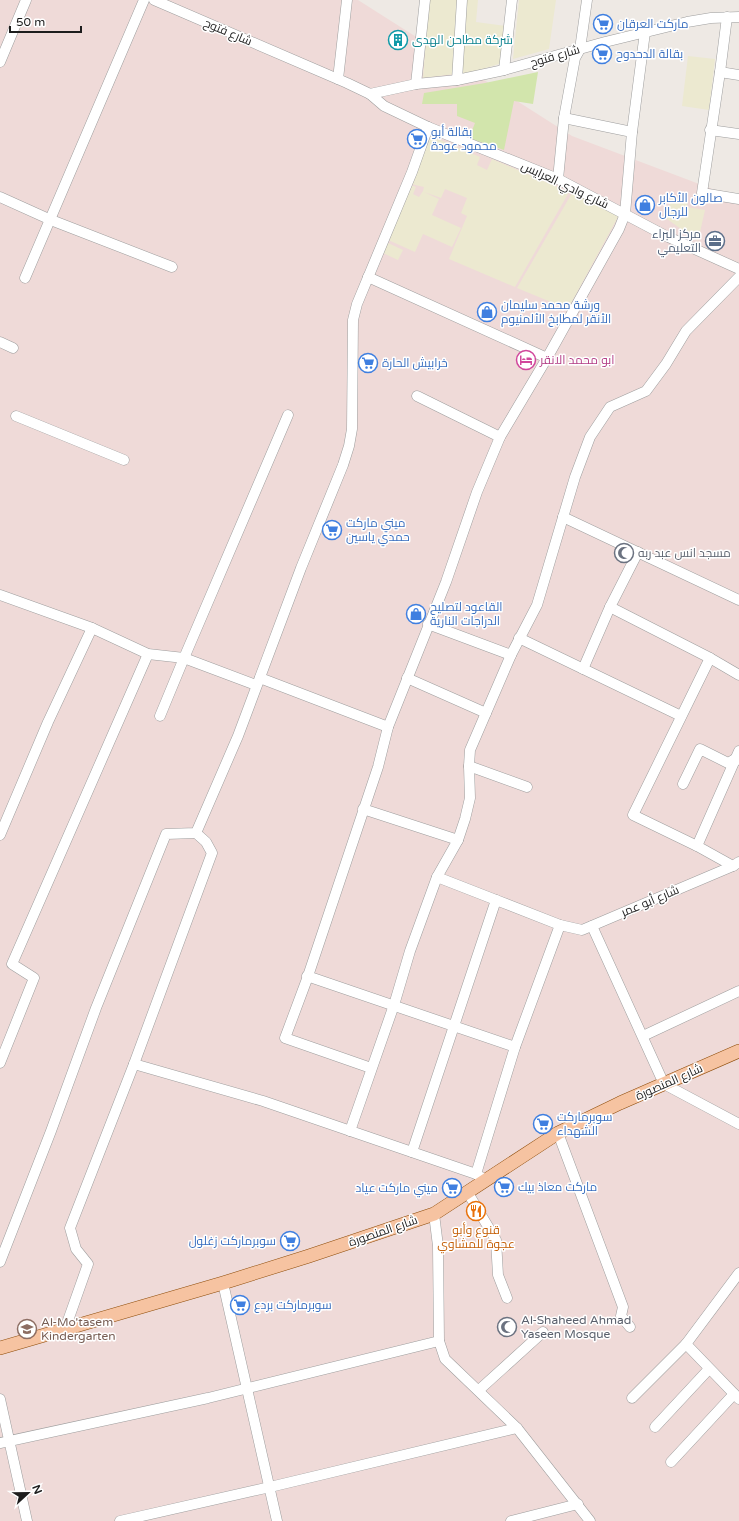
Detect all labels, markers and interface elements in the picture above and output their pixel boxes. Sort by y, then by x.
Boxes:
scale bar [10,8,81,34]
supermarket icon: ماركت العرقان [592,13,614,35]
text: 50 m [16,15,45,29]
street label: شارع فتوح [201,16,254,49]
place label: ماركت العرقان [617,17,688,31]
building icon: شركة مطاحن الهدى [387,29,409,51]
place label: شركة مطاحن الهدى [412,33,513,47]
street label: شارع فتوح [529,42,582,71]
supermarket icon: بقالة الدحدوح [591,43,613,65]
place label: بقالة الدحدوح [616,47,683,62]
place label: بقالة أبو محمود عودة [431,124,497,153]
supermarket icon: بقالة أبو محمود عودة [406,128,428,150]
street label: شارع وادي العرايس [518,159,611,214]
place label: صالون الأكابر للرجال [658,191,723,219]
shop icon: صالون الأكابر للرجال [634,194,656,216]
place label: مركز البراء التعليمي [652,227,701,258]
office icon: مركز البراء التعليمي [704,230,726,252]
place label: ورشة محمد سليمان الأنقر لمطابخ الألمنيوم [501,298,611,327]
shop icon: ورشة محمد سليمان الأنقر لمطابخ الألمنيوم [476,301,498,323]
hotel icon: ابو محمد الانقر [515,349,537,371]
supermarket icon: خرابيش الحارة [357,352,379,374]
place label: ابو محمد الانقر [539,353,615,367]
place label: خرابيش الحارة [382,356,448,370]
place label: ميني ماركت حمدي ياسين [346,516,410,547]
supermarket icon: ميني ماركت حمدي ياسين [321,519,343,541]
mosque icon: مسجد انس عبد ربه [613,542,635,564]
place label: مسجد انس عبد ربه [638,546,731,560]
place label: القاعود لتصليح الدراجات النارية [430,600,503,628]
shop icon: القاعود لتصليح الدراجات النارية [405,603,427,625]
street label: شارع أبو عمر [618,882,682,921]
street label: شارع المنصورة [633,1061,705,1104]
place label: سوبرماركت الشهداء [557,1110,612,1138]
supermarket icon: سوبرماركت الشهداء [532,1113,554,1135]
supermarket icon: ماركت معاذ بيك [493,1176,515,1198]
supermarket icon: ميني ماركت عياد [441,1177,463,1199]
place label: ماركت معاذ بيك [518,1180,597,1194]
place label: ميني ماركت عياد [356,1181,438,1198]
restaurant icon: قنوع وأبو عجوة للمشاوي [465,1200,487,1222]
street label: شارع المنصورة [347,1213,420,1250]
place label: قنوع وأبو عجوة للمشاوي [437,1222,515,1254]
supermarket icon: سوبرماركت زغلول [279,1230,301,1252]
place label: سوبرماركت زغلول [189,1234,276,1248]
supermarket icon: سوبرماركت بردع [229,1294,251,1316]
place label: سوبرماركت بردع [254,1298,332,1313]
place label: Al-Shaheed Ahmad Yaseen Mosque [521,1313,631,1341]
place label: Al-Mo'tasem Kindergarten [41,1315,116,1343]
mosque icon: Al-Shaheed Ahmad Yaseen Mosque [496,1316,518,1338]
school or university icon: Al-Mo'tasem Kindergarten [16,1318,38,1340]
north arrow [8,1473,48,1513]
text: N [29,1483,44,1496]

